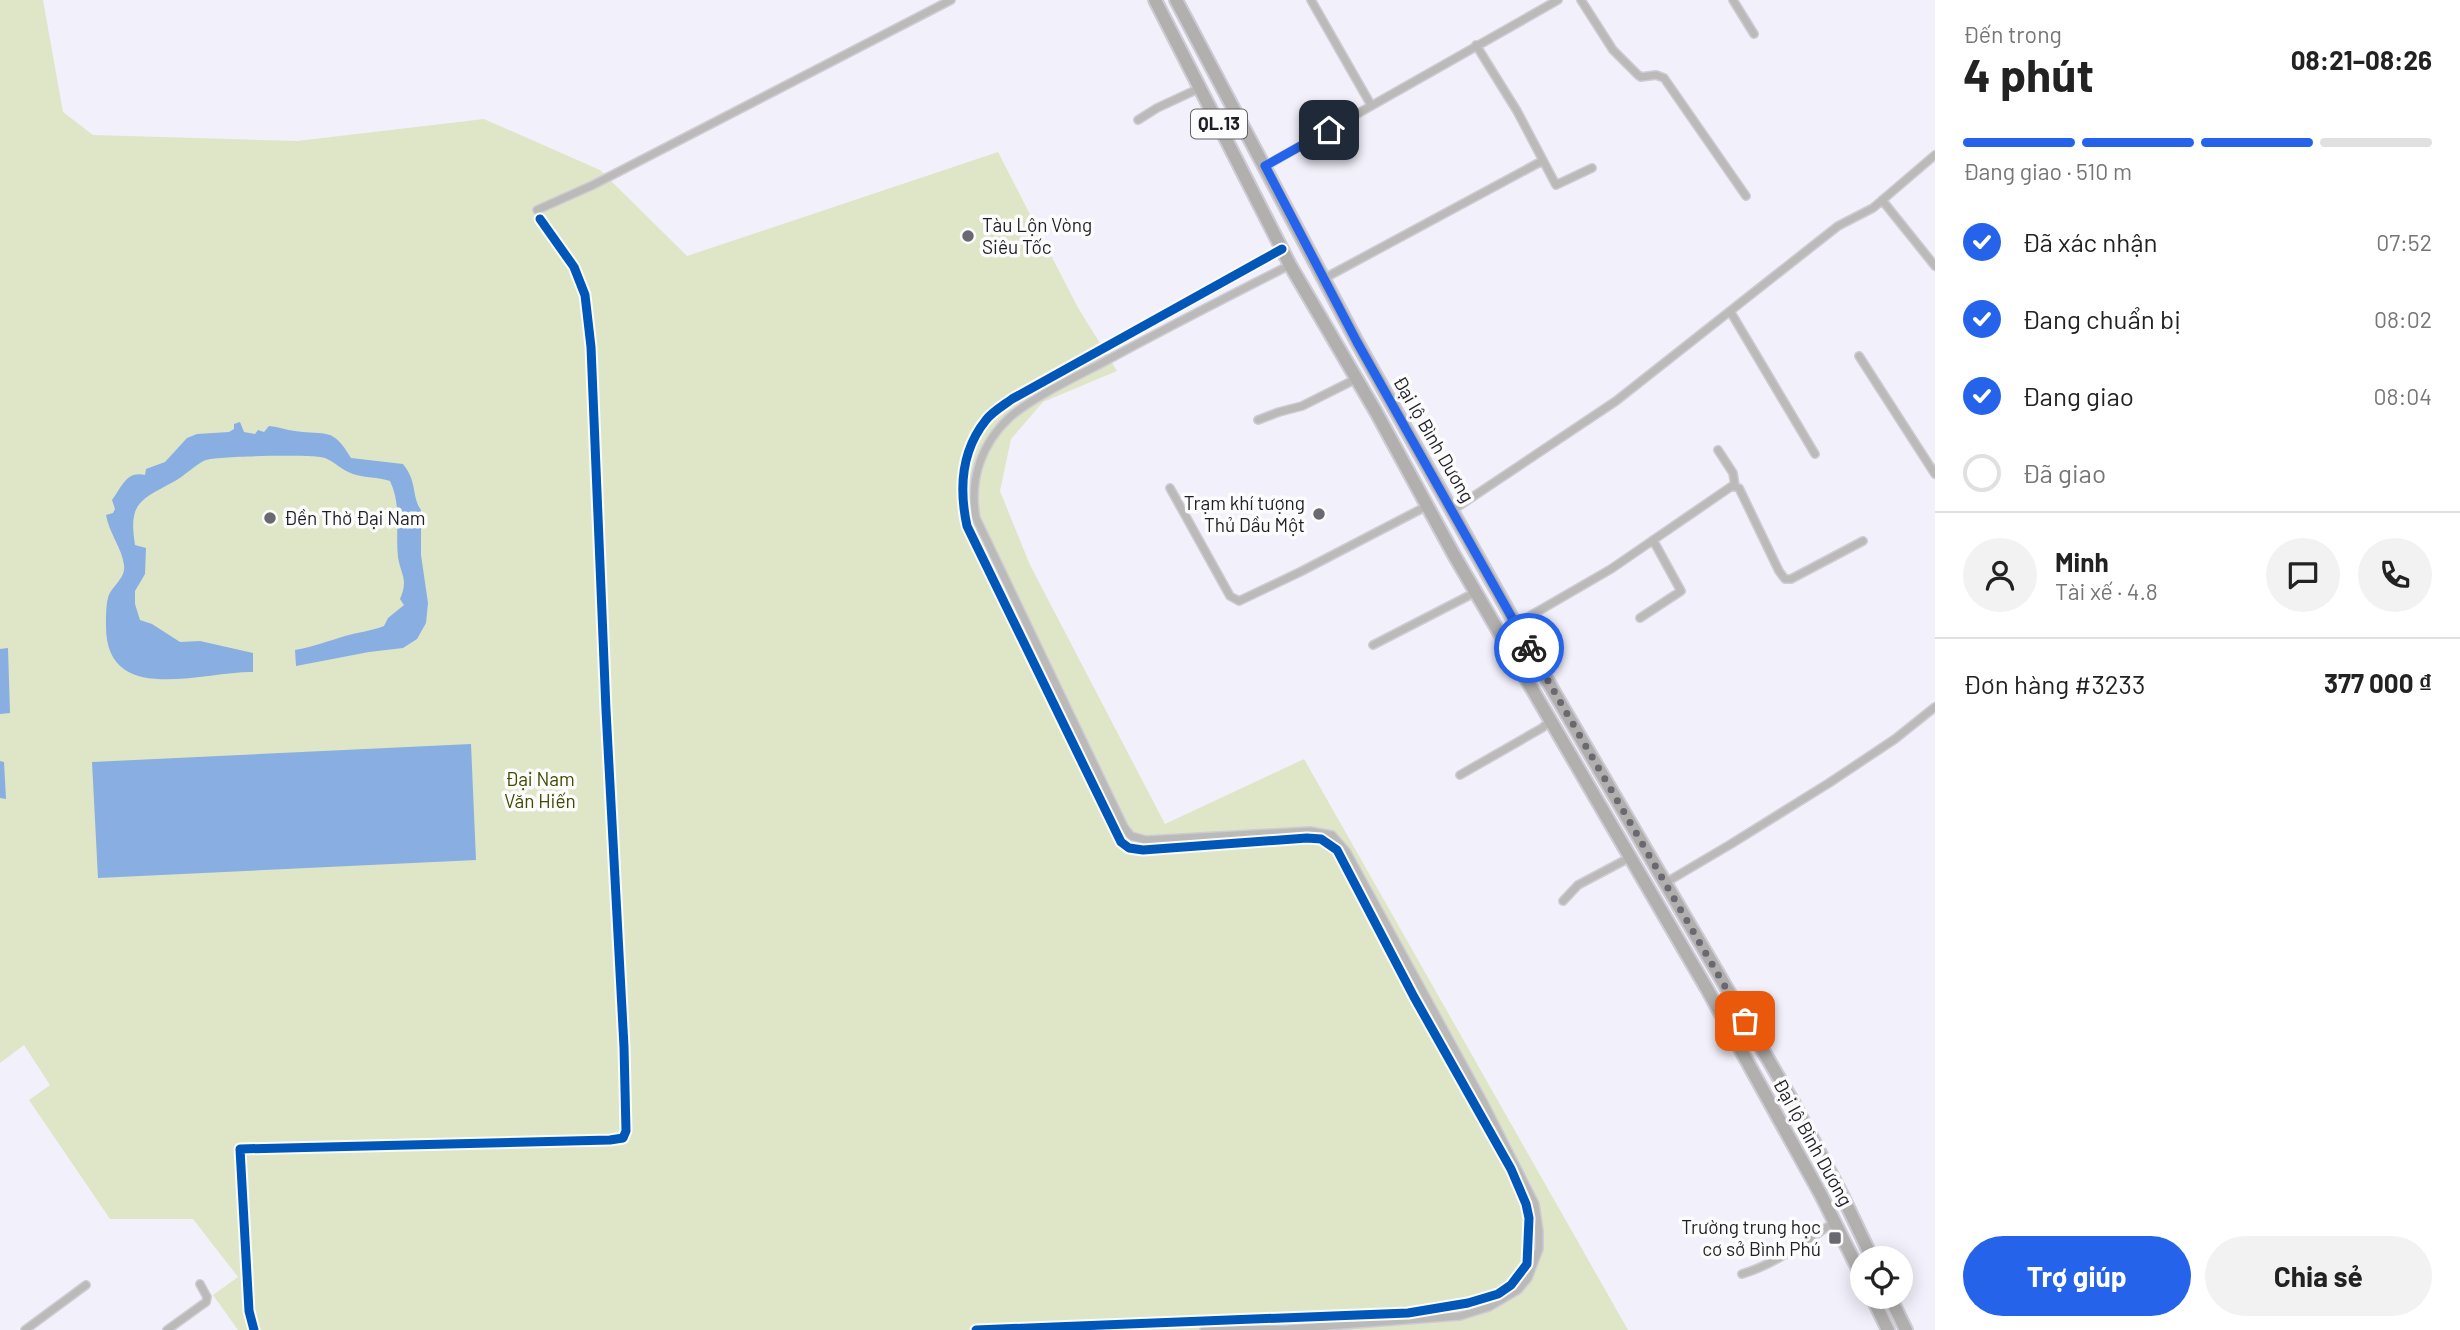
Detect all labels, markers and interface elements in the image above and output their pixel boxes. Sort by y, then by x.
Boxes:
text: Đến trong [1963,20,2062,48]
text: 08:21–08:26 [2291,44,2432,75]
text: 4 phút [1963,46,2094,101]
pin [1299,100,1359,160]
road number: QL.13 [1191,110,1247,139]
icon: home [1310,111,1348,149]
text: Đang giao · 510 m [1963,157,2132,185]
place label: Tàu Lộn Vòng Siêu Tốc [982,213,1092,258]
icon: check [1963,223,2001,261]
text: Đã xác nhận [2022,226,2158,257]
marker: Tàu Lộn Vòng Siêu Tốc [960,228,976,244]
text: 07:52 [2376,228,2432,256]
icon: check [1963,300,2001,338]
text: Đang chuẩn bị [2022,303,2181,334]
text: 08:02 [2374,305,2432,333]
street label: Đại lộ Bình Dương [1389,371,1480,506]
icon: check [1963,377,2001,415]
text: Đang giao [2022,380,2134,411]
text: 08:04 [2374,382,2432,410]
text: Đã giao [2022,457,2106,488]
place label: Trạm khí tượng Thủ Dầu Một [1184,491,1305,536]
place label: Đền Thờ Đại Nam [284,506,426,529]
marker: Trạm khí tượng Thủ Dầu Một [1311,506,1327,522]
marker: Đền Thờ Đại Nam [262,510,278,526]
button: person [1963,538,2037,612]
button: chat [2266,538,2340,612]
button: phone [2358,538,2432,612]
text: Minh [2055,546,2109,577]
text: Tài xế · 4.8 [2055,577,2158,605]
courier [1494,613,1564,683]
icon: bike [1510,629,1548,667]
text: 377 000 ₫ [2324,667,2432,698]
text: Đơn hàng #3233 [1963,668,2145,699]
park label: Đại Nam Văn Hiến [504,767,576,812]
pin [1715,991,1775,1051]
icon: bag [1726,1002,1764,1040]
street label: Đại lộ Bình Dương [1769,1074,1858,1209]
place label: Trường trung học cơ sở Bình Phú [1681,1215,1821,1260]
marker: Trường trung học cơ sở Bình Phú [1827,1230,1843,1246]
button: Trợ giúp [1963,1236,2191,1316]
button: Chia sẻ [2205,1236,2432,1316]
map controls [1850,1246,1913,1309]
button: locate [1850,1246,1913,1309]

